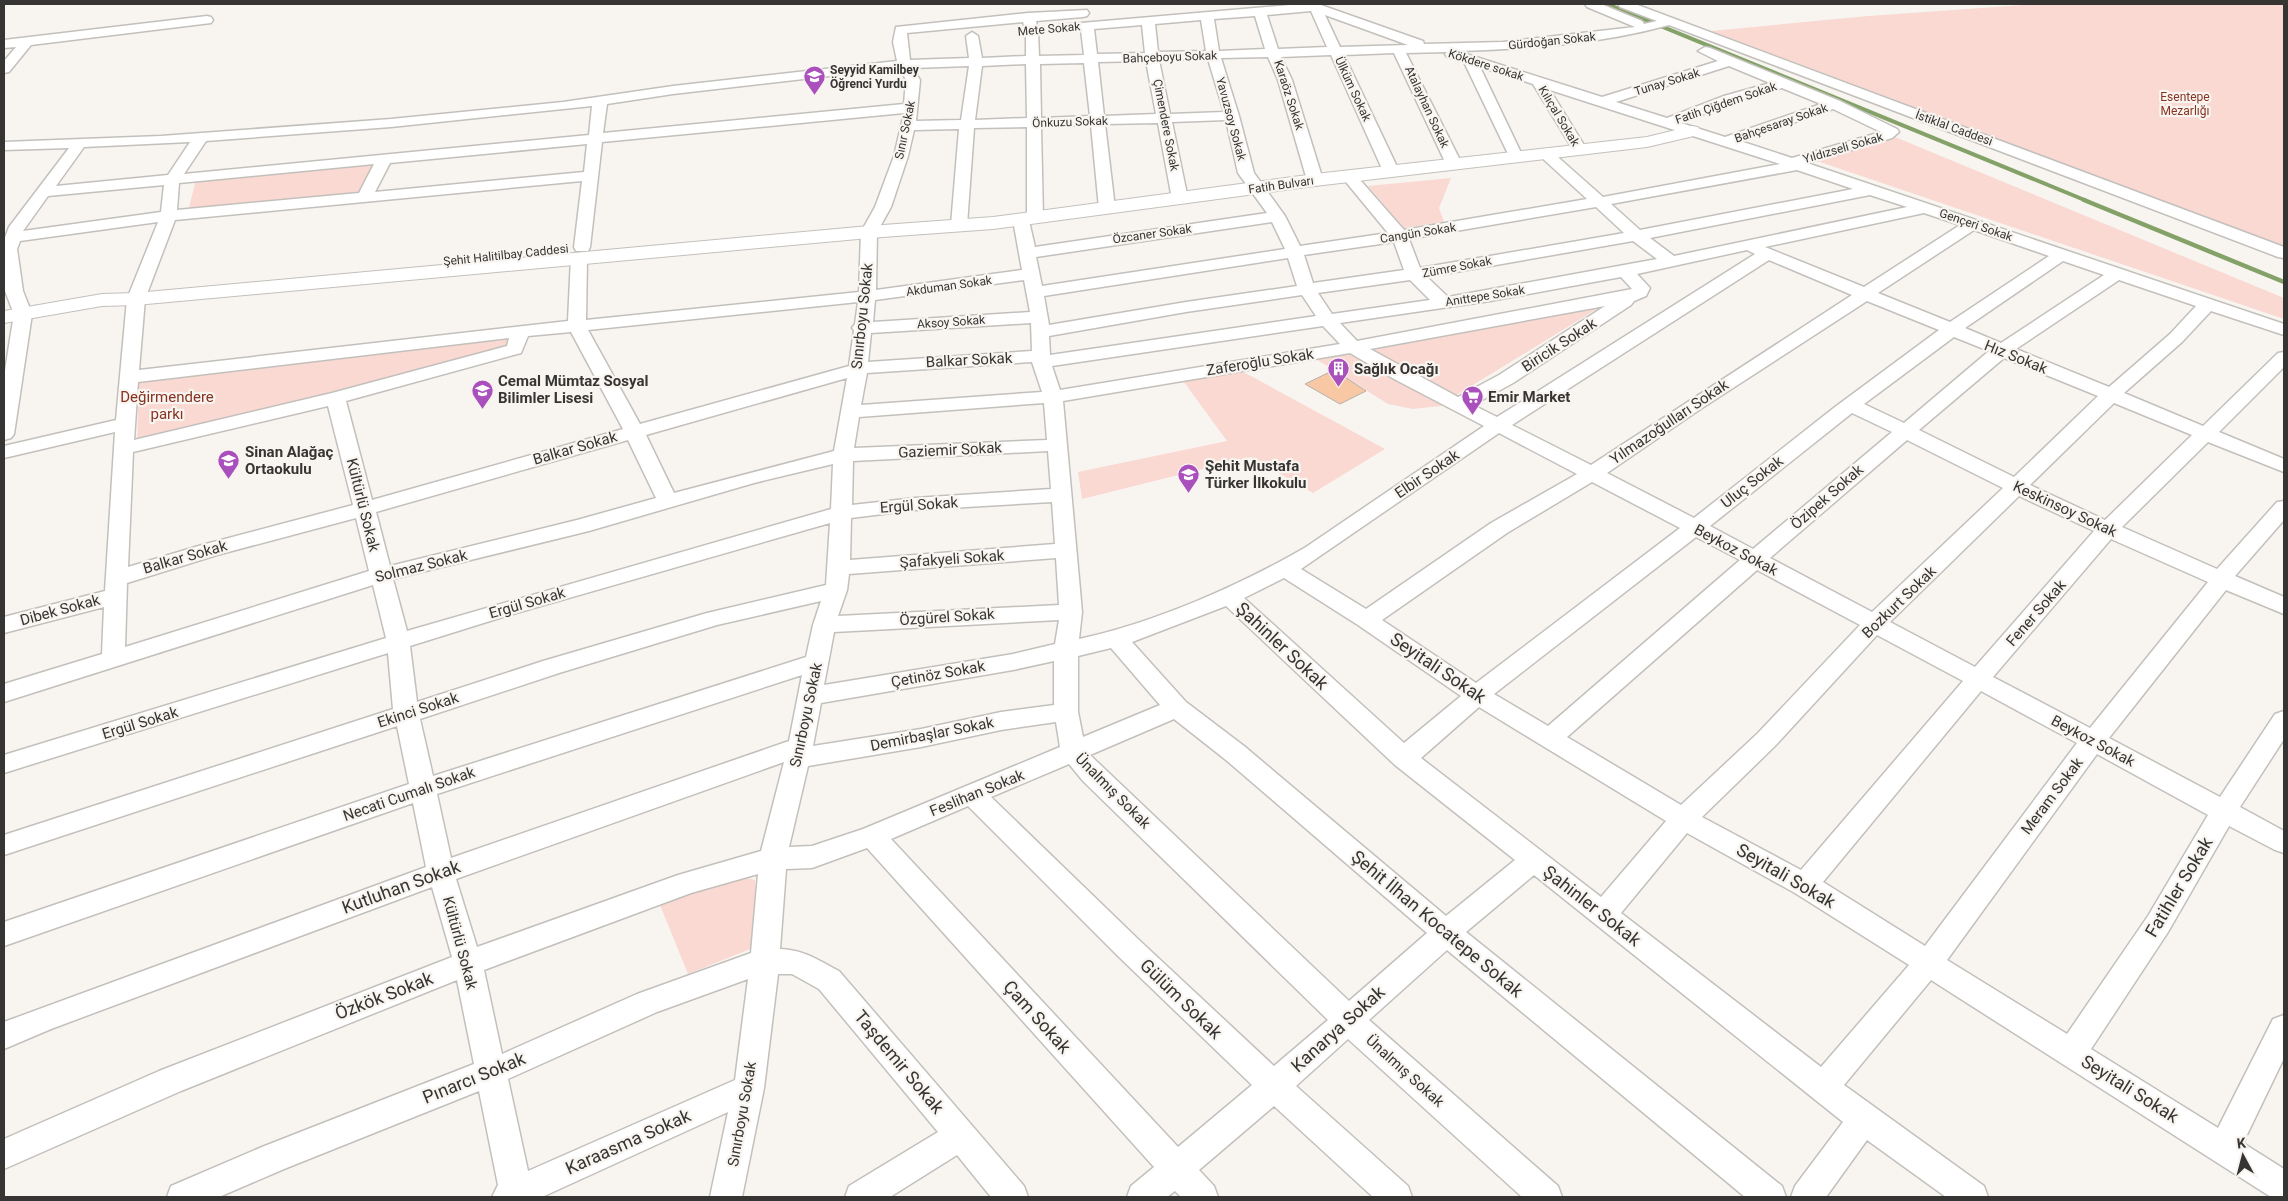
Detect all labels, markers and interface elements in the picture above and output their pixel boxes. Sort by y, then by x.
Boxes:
street label: Mete Sokak [1017,19,1082,39]
street label: Gürdoğan Sokak [1508,29,1597,53]
street label: Kökdere sokak [1447,46,1526,84]
street label: Bahçeboyu Sokak [1122,48,1218,66]
street label: Ülküm Sokak [1332,54,1375,124]
street label: Karaöz Sokak [1271,58,1307,133]
place label: Seyyid Kamilbey Öğrenci Yurdu [830,63,920,91]
street label: Atalayhan Sokak [1402,64,1452,151]
school or university icon: Seyyid Kamilbey Öğrenci Yurdu [802,65,826,96]
street label: Tunay Sokak [1633,65,1702,99]
street label: Yavuzsoy Sokak [1213,76,1249,163]
street label: Çimendere Sokak [1150,78,1182,173]
street label: Fatih Çiğdem Sokak [1674,79,1779,127]
street label: Kılıçal Sokak [1536,83,1583,149]
park label: Esentepe Mezarlığı [2160,90,2210,118]
street label: Sınır Sokak [892,99,918,161]
street label: Bahçesaray Sokak [1733,100,1830,146]
street label: İstiklal Caddesi [1914,107,1995,148]
street label: Önkuzu Sokak [1032,113,1109,130]
street label: Yıldızseli Sokak [1801,130,1886,166]
street label: Fatih Bulvarı [1247,173,1315,197]
street label: Gençeri Sokak [1938,206,2015,244]
street label: Özcaner Sokak [1111,220,1193,246]
street label: Cangün Sokak [1379,220,1458,246]
street label: Şehit Halitilbay Caddesi [443,241,569,269]
street label: Zümre Sokak [1421,253,1494,281]
street label: Sınırboyu Sokak [847,262,877,370]
street label: Akduman Sokak [905,273,994,299]
street label: Anıttepe Sokak [1444,283,1527,309]
street label: Aksoy Sokak [917,313,986,331]
street label: Biricik Sokak [1518,314,1600,376]
street label: Hız Sokak [1982,336,2051,378]
street label: Zaferoğlu Sokak [1205,345,1315,379]
street label: Balkar Sokak [925,349,1013,371]
building icon: Sağlık Ocağı [1326,357,1350,388]
place label: Sağlık Ocağı [1354,360,1439,378]
place label: Cemal Mümtaz Sosyal Bilimler Lisesi [498,372,648,407]
street label: Yılmazoğulları Sokak [1606,375,1732,468]
school or university icon: Cemal Mümtaz Sosyal Bilimler Lisesi [470,378,494,409]
supermarket icon: Emir Market [1460,385,1484,416]
park label: Değirmendere parkı [120,388,214,423]
place label: Emir Market [1488,388,1570,406]
street label: Balkar Sokak [531,427,619,469]
street label: Gaziemir Sokak [898,438,1003,462]
place label: Sinan Alağaç Ortaokulu [245,443,333,478]
street label: Elbir Sokak [1391,446,1463,502]
school or university icon: Sinan Alağaç Ortaokulu [217,449,241,480]
street label: Uluç Sokak [1717,452,1787,512]
street label: Kültürlü Sokak [343,456,383,554]
place label: Şehit Mustafa Türker İlkokulu [1205,457,1306,492]
street label: Özipek Sokak [1787,460,1867,533]
school or university icon: Şehit Mustafa Türker İlkokulu [1177,463,1201,494]
street label: Keskinsoy Sokak [2010,477,2120,541]
street label: Ergül Sokak [879,493,959,517]
street label: Beykoz Sokak [1691,520,1781,580]
street label: Balkar Sokak [141,536,229,578]
street label: Solmaz Sokak [373,546,469,586]
street label: Şafakyeli Sokak [899,546,1005,572]
street label: Bozkurt Sokak [1858,562,1940,642]
street label: Fener Sokak [2002,576,2070,650]
street label: Ergül Sokak [487,583,568,622]
street label: Dibek Sokak [18,591,102,629]
street label: Şahinler Sokak [1232,598,1333,694]
street label: Özgürel Sokak [899,605,996,629]
street label: Seyitali Sokak [1386,628,1491,708]
street label: Çetinöz Sokak [890,657,987,691]
street label: Sınırboyu Sokak [786,661,826,769]
street label: Ekinci Sokak [375,688,461,732]
street label: Ergül Sokak [100,703,180,743]
street label: Beykoz Sokak [2048,711,2138,771]
street label: Demirbaşlar Sokak [869,713,996,755]
street label: Ünalmış Sokak [1072,750,1155,833]
street label: Meram Sokak [2017,754,2087,838]
street label: Necati Cumalı Sokak [341,763,478,825]
street label: Feslihan Sokak [927,766,1027,820]
street label: Fatihler Sokak [2140,832,2217,941]
street label: Seyitali Sokak [1733,839,1840,913]
street label: Şehit İlhan Kocatepe Sokak [1347,846,1528,1002]
street label: Kutluhan Sokak [339,855,464,918]
street label: Şahinler Sokak [1539,861,1646,951]
street label: Kültürlü Sokak [439,894,481,992]
street label: Gülüm Sokak [1136,954,1227,1044]
street label: Özkök Sokak [332,967,437,1024]
street label: Çam Sokak [999,976,1076,1058]
street label: Kanarya Sokak [1287,981,1389,1076]
street label: Taşdemir Sokak [850,1006,949,1118]
street label: Ünalmış Sokak [1362,1031,1448,1111]
street label: Pınarcı Sokak [419,1047,529,1108]
street label: Seyitali Sokak [2078,1050,2184,1127]
street label: Sınırboyu Sokak [724,1060,760,1168]
street label: Karaasma Sokak [562,1104,694,1179]
north arrow [2218,1131,2268,1181]
text: K [2236,1135,2247,1152]

